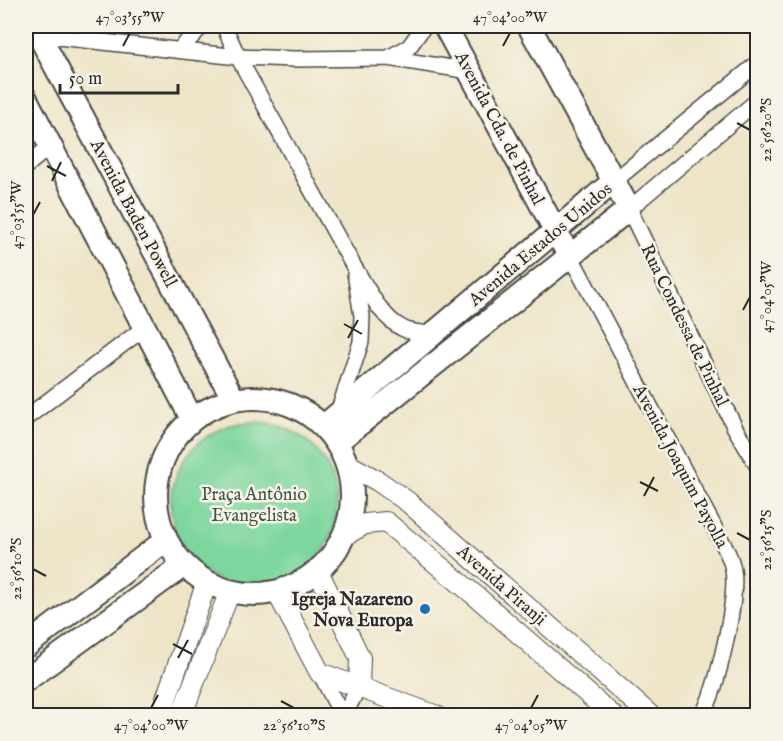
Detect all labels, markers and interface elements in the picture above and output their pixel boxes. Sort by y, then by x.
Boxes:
text: 47°03'55"W [96,8,165,27]
text: 47°04'00"W [473,8,548,27]
street label: Avenida Cda. de Pinhal [448,47,549,210]
scale bar [60,57,178,95]
text: 50 m [69,68,102,91]
text: 22°56'20"S [757,98,776,162]
street label: Avenida Baden Powell [84,135,181,292]
street label: Avenida Estados Unidos [464,178,618,313]
text: 47°03'55"W [7,180,26,249]
street label: Rua Condessa de Pinhal [634,241,733,411]
text: 47°04'05"W [757,260,776,333]
street label: Avenida Joaquim Payolla [626,380,733,553]
park label: Praça Antônio Evangelista [201,484,307,528]
text: 22°56'15"S [757,510,776,570]
text: 22°56'10"S [7,538,26,600]
street label: Avenida Piranji [451,540,551,632]
place label: Igreja Nazareno Nova Europa [292,589,414,633]
marker: Igreja Nazareno Nova Europa [418,602,432,616]
text: 47°04'00"W [114,716,189,735]
text: 22°56'10"S [263,716,325,735]
text: 47°04'05"W [495,716,568,735]

